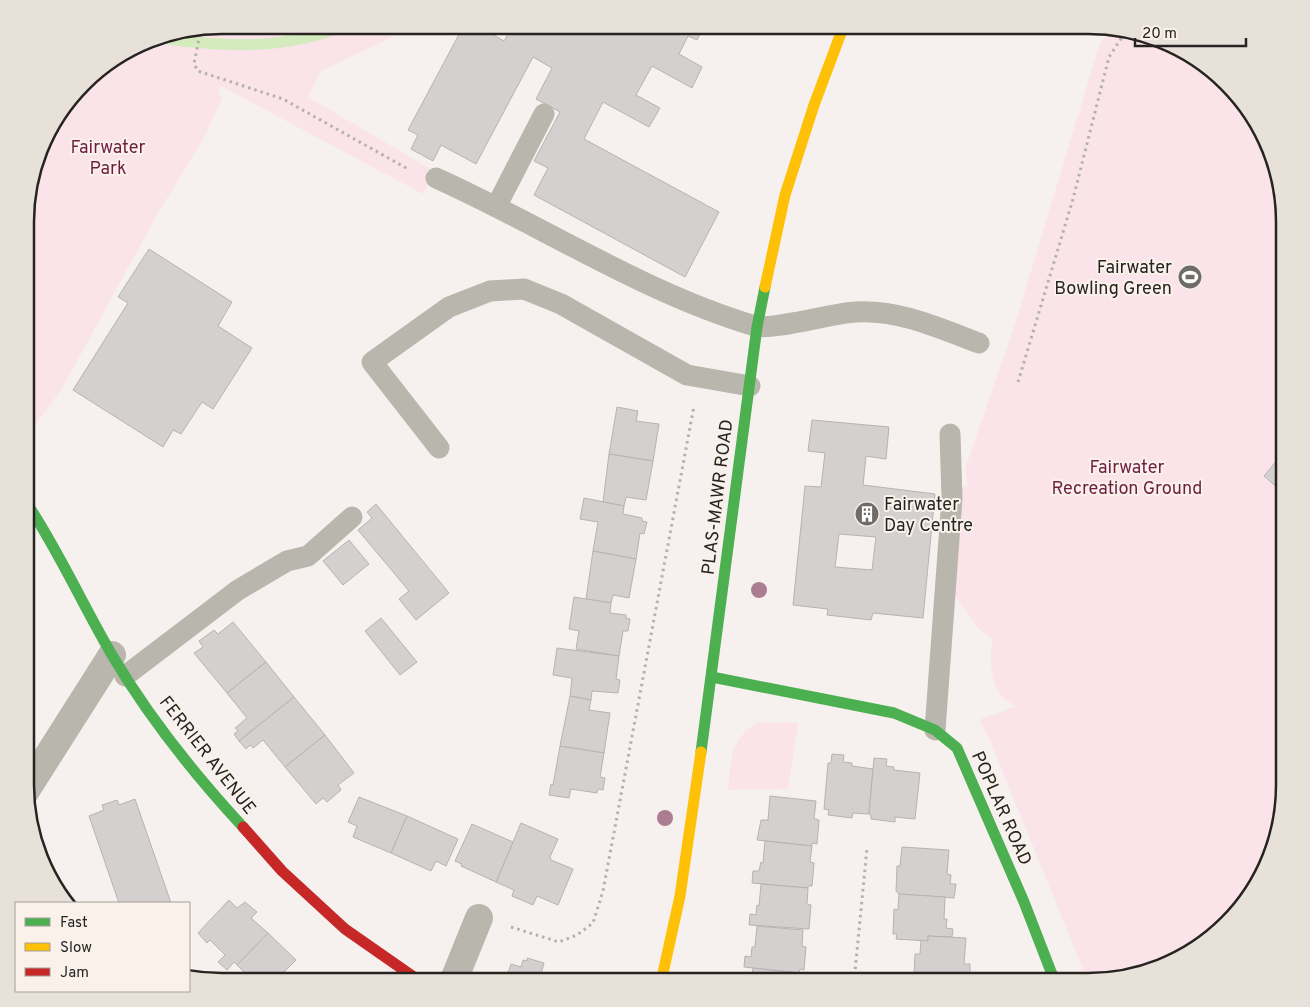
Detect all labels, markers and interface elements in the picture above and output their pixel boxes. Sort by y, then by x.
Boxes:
scale bar [1135,15,1246,47]
text: 20 m [1142,25,1177,44]
park label: Fairwater Park [70,137,146,181]
place label: Fairwater Bowling Green [1054,257,1172,301]
sports icon: Fairwater Bowling Green [1177,264,1203,290]
street label: PLAS-MAWR ROAD [698,418,739,576]
park label: Fairwater Recreation Ground [1051,457,1203,501]
place label: Fairwater Day Centre [884,494,973,538]
building icon: Fairwater Day Centre [854,501,880,527]
street label: FERRIER AVENUE [153,692,260,820]
street label: POPLAR ROAD [965,748,1036,869]
legend [15,902,190,992]
text: Fast [60,914,88,933]
text: Slow [60,939,92,958]
text: Jam [60,964,89,983]

